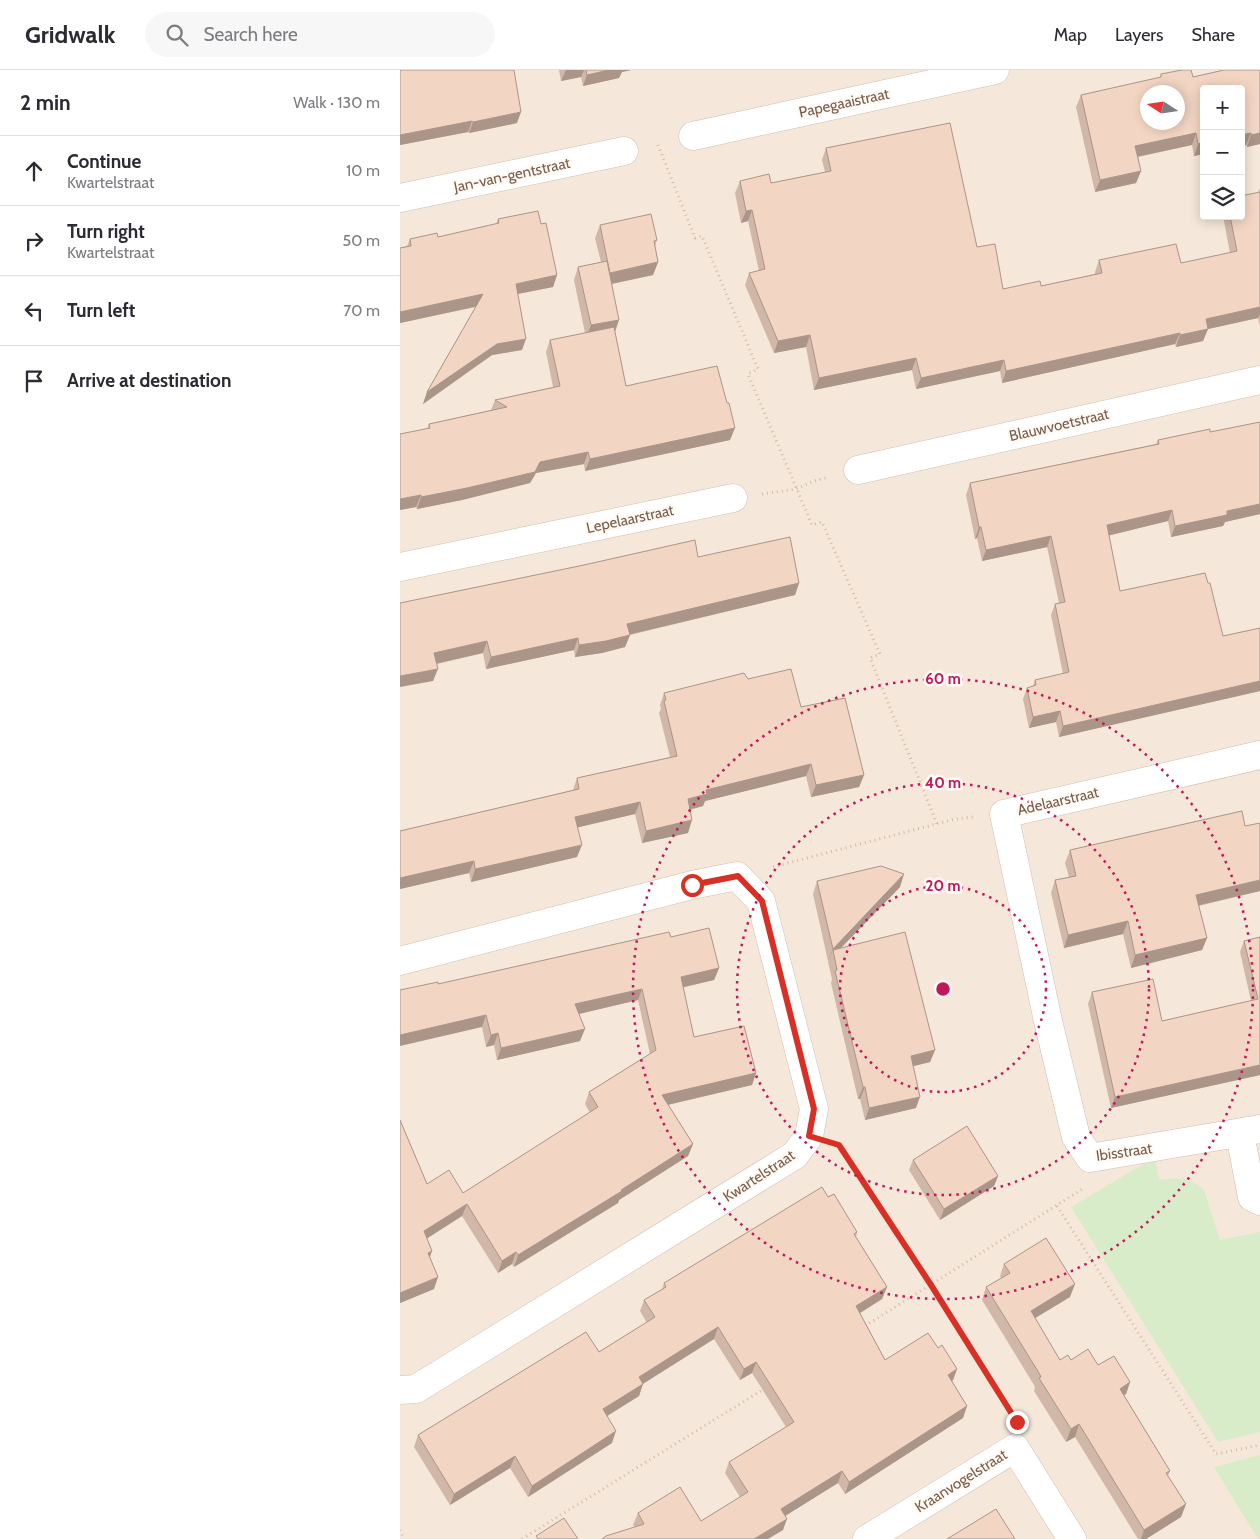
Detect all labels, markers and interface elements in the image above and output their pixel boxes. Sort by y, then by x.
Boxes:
search box [145,12,495,57]
text: Gridwalk [25,20,115,49]
icon: search [163,21,191,49]
text: Search here [203,23,298,46]
text: Map [1054,24,1087,46]
text: Layers [1115,24,1164,46]
text: Share [1192,24,1235,46]
street label: Papegaaistraat [797,85,891,121]
north arrow [1140,85,1185,130]
map controls [1200,85,1245,220]
button: + [1200,85,1245,130]
text: 2 min [20,90,71,115]
text: Walk · 130 m [293,93,380,112]
button: − [1200,130,1245,175]
text: Continue [67,150,141,173]
street label: Jan-van-gentstraat [451,154,572,196]
icon: ahead [20,157,48,185]
text: 10 m [346,161,380,180]
text: Kwartelstraat [67,173,154,192]
button: layers [1200,175,1245,220]
text: Turn right [67,220,145,243]
icon: right [20,227,48,255]
text: 50 m [343,231,380,250]
text: Kwartelstraat [67,243,154,262]
icon: left [20,297,48,325]
text: Turn left [67,299,135,322]
text: 70 m [343,301,380,320]
icon: arrive [20,367,48,395]
text: Arrive at destination [67,369,231,392]
street label: Blauwvoetstraat [1007,405,1111,445]
street label: Lepelaarstraat [585,501,675,537]
text: 60 m [925,670,961,688]
text: 40 m [925,774,961,792]
street label: Adelaarstraat [1016,783,1100,819]
route start [681,874,704,897]
text: 20 m [926,877,960,895]
centre of rings [934,980,952,998]
street label: Ibisstraat [1095,1139,1153,1165]
street label: Kwartelstraat [720,1146,798,1206]
route end [1006,1411,1029,1434]
street label: Kraanvogelstraat [912,1446,1010,1516]

